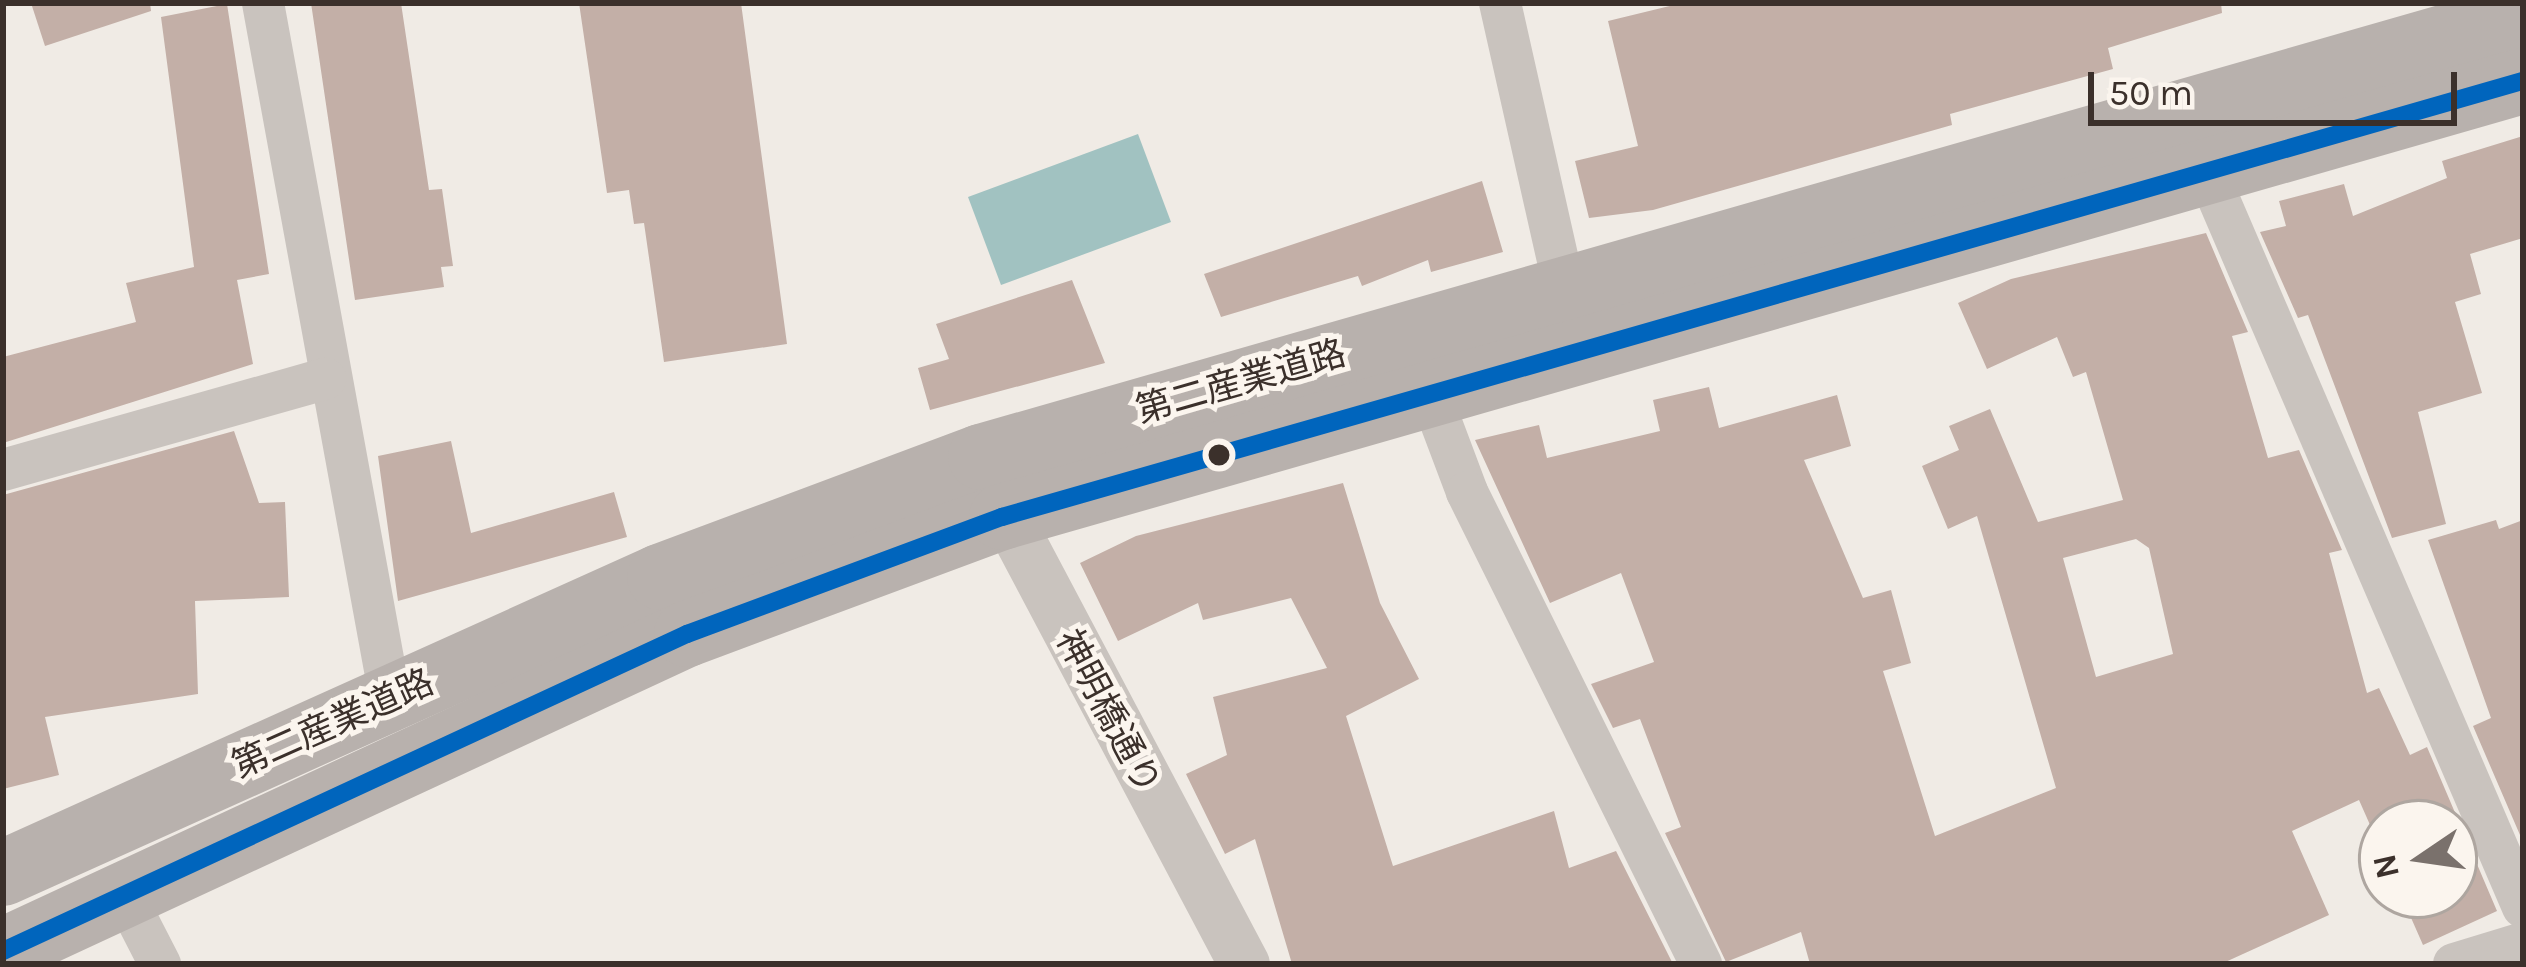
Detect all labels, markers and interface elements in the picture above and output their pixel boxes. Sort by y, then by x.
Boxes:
scale bar [2094,48,2463,122]
text: 50 m [2109,72,2193,114]
street label: 第二産業道路 [1131,331,1351,433]
unlabelled marker [1208,444,1230,466]
street label: 神明橋通り [1047,622,1169,802]
street label: 第二産業道路 [226,660,440,788]
north arrow [2358,799,2478,919]
text: N [2365,851,2407,882]

